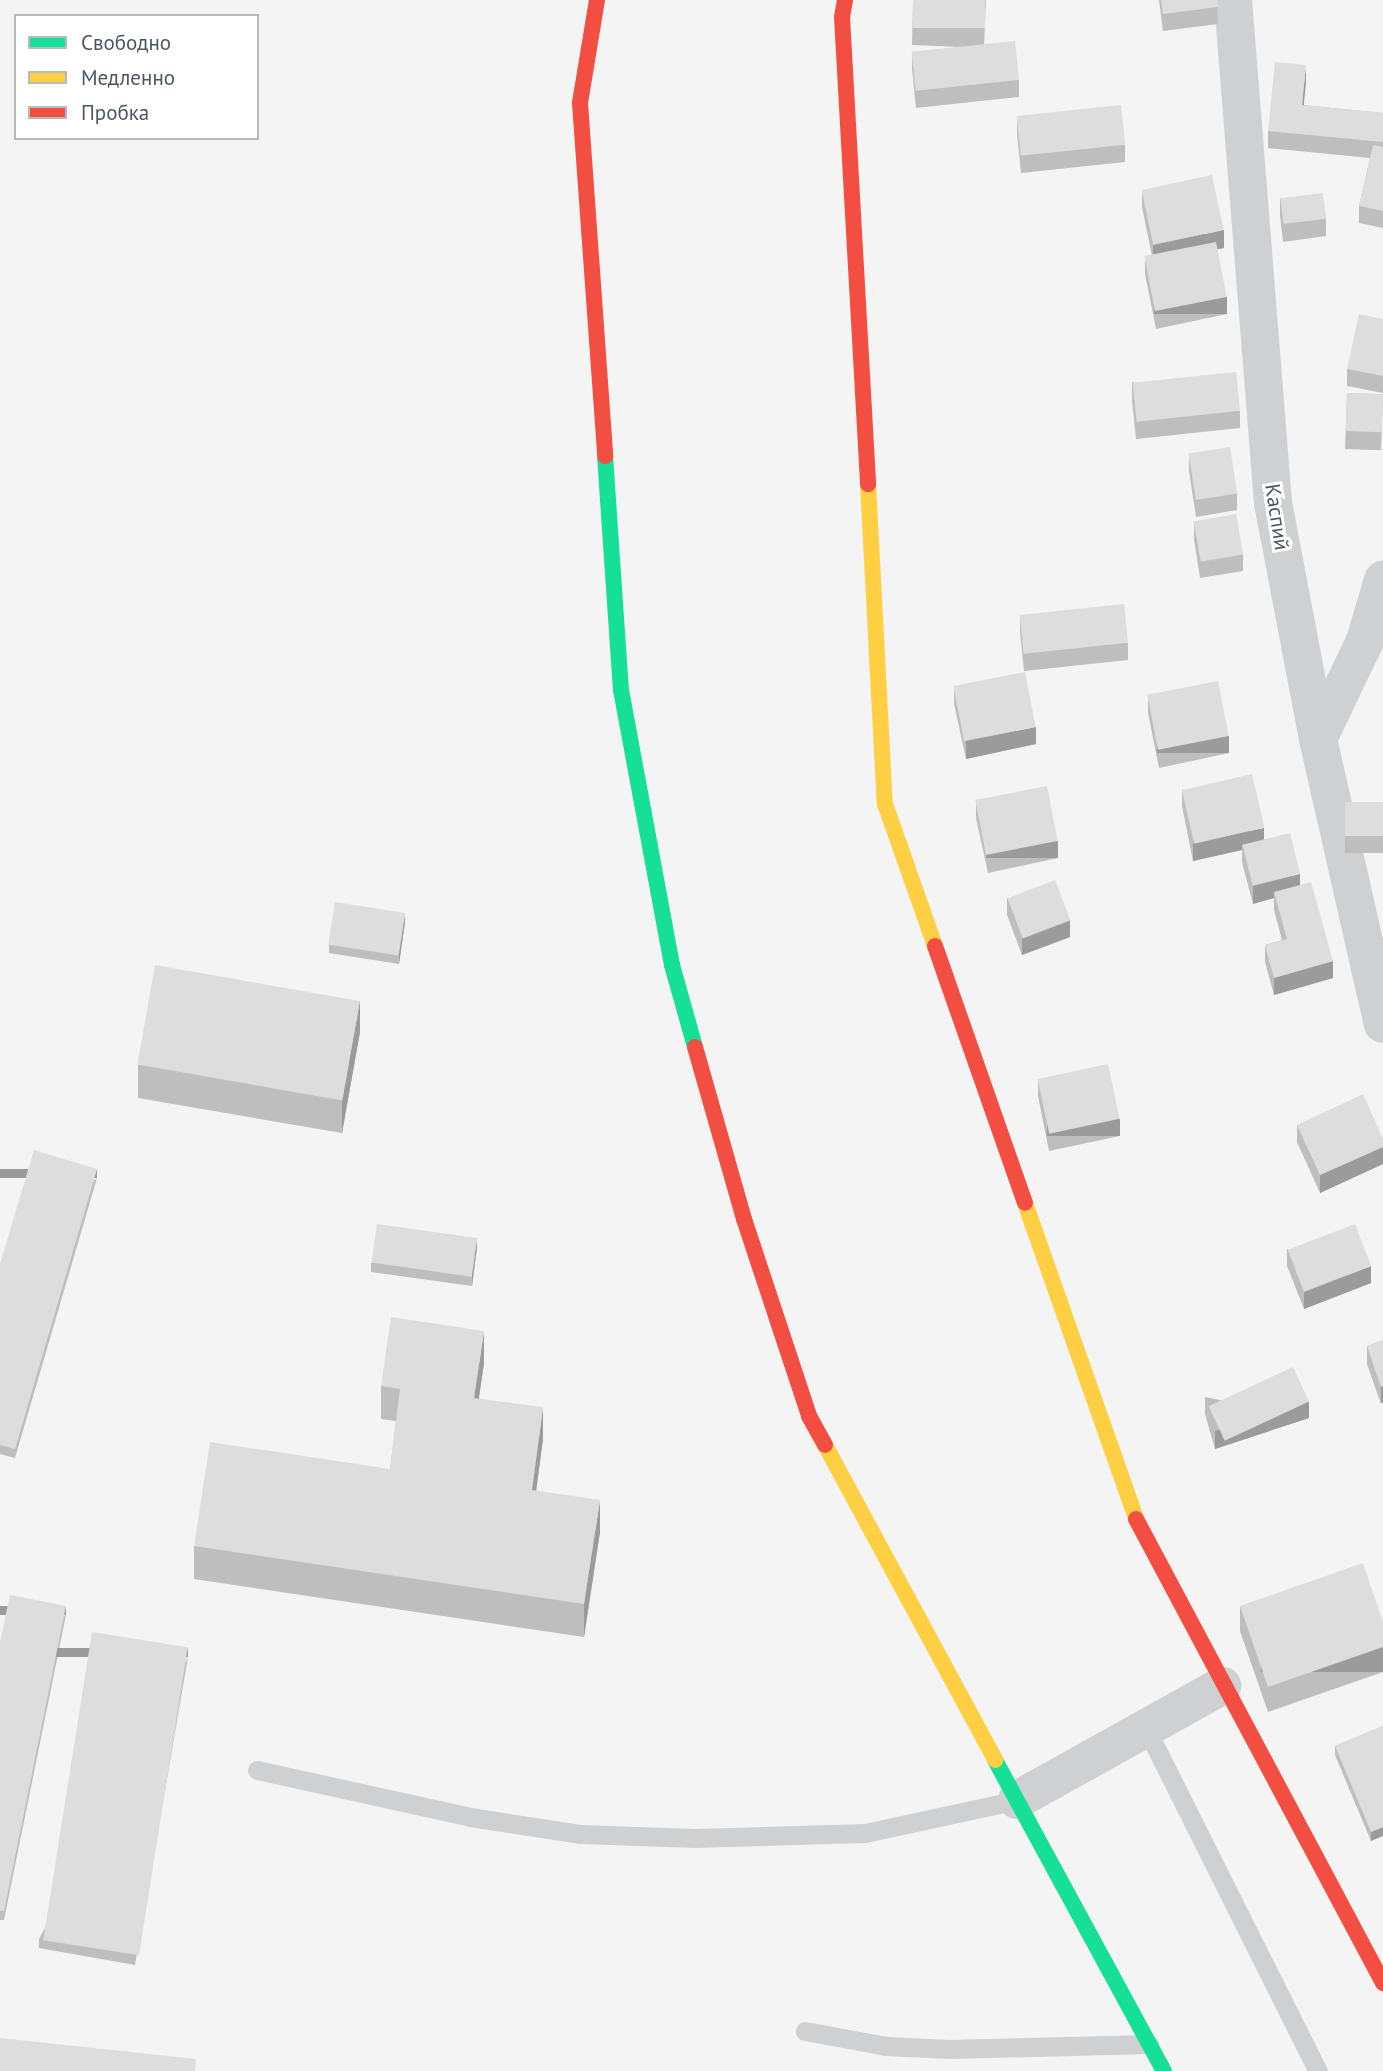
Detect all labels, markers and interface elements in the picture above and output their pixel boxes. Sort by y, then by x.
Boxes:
legend [14,14,259,140]
text: Свободно [81,29,171,56]
text: Медленно [81,64,175,91]
text: Пробка [81,99,149,126]
street label: Каспий [1259,482,1295,552]

